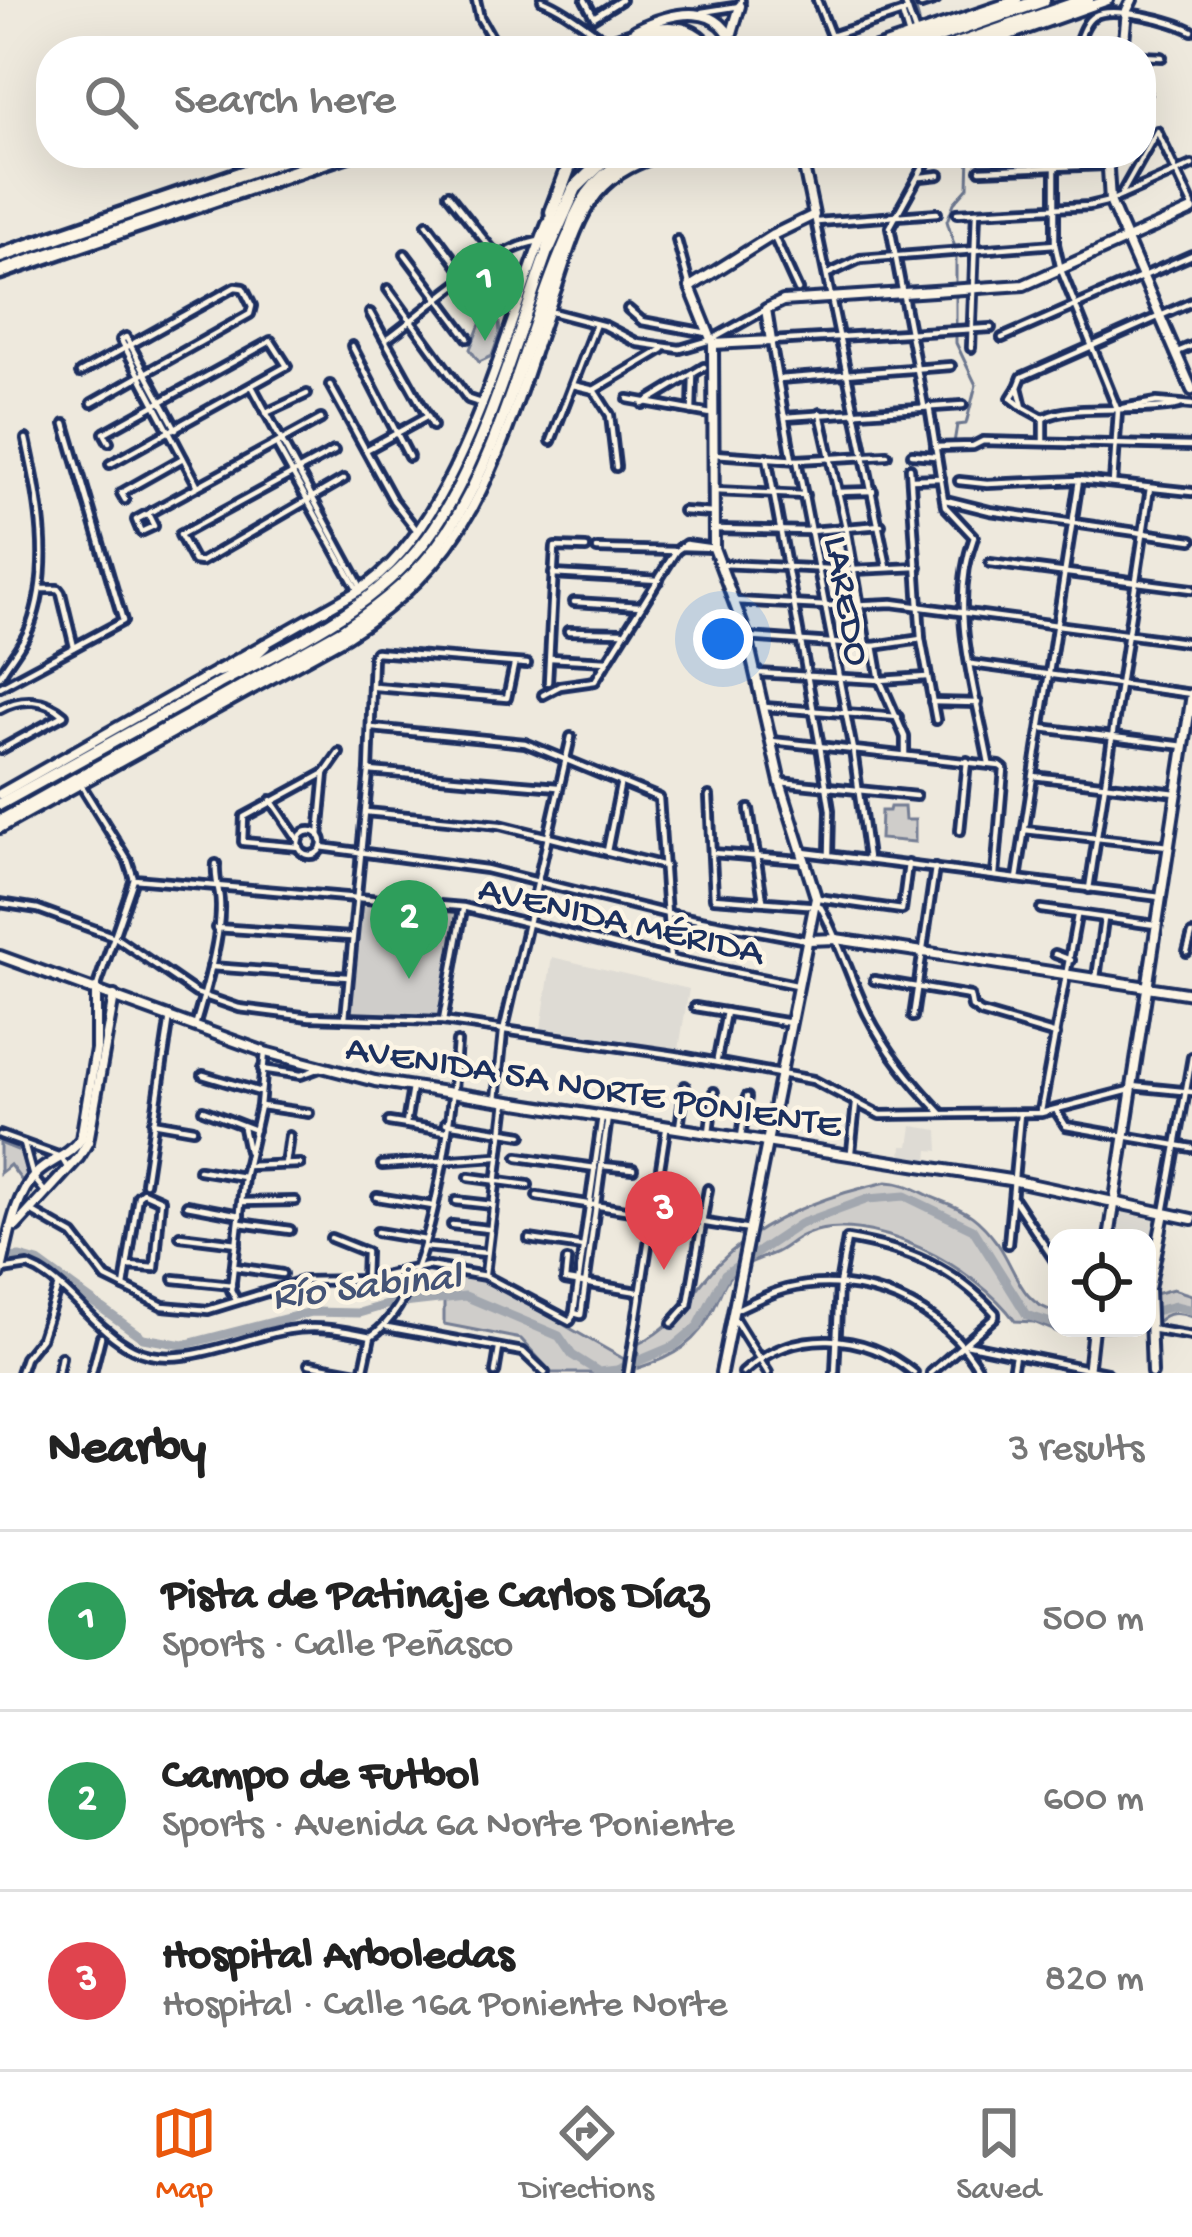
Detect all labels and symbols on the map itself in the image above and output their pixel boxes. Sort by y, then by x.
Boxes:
pin: 1 [446,242,524,341]
street label: LAREDO [810,533,878,670]
your location [693,609,753,669]
street label: AVENIDA MÉRIDA [473,869,769,979]
pin: 2 [370,880,448,979]
street label: AVENIDA 5A NORTE PONIENTE [342,1028,846,1152]
pin: 3 [625,1171,703,1270]
water label: Río Sabinal [270,1255,466,1324]

